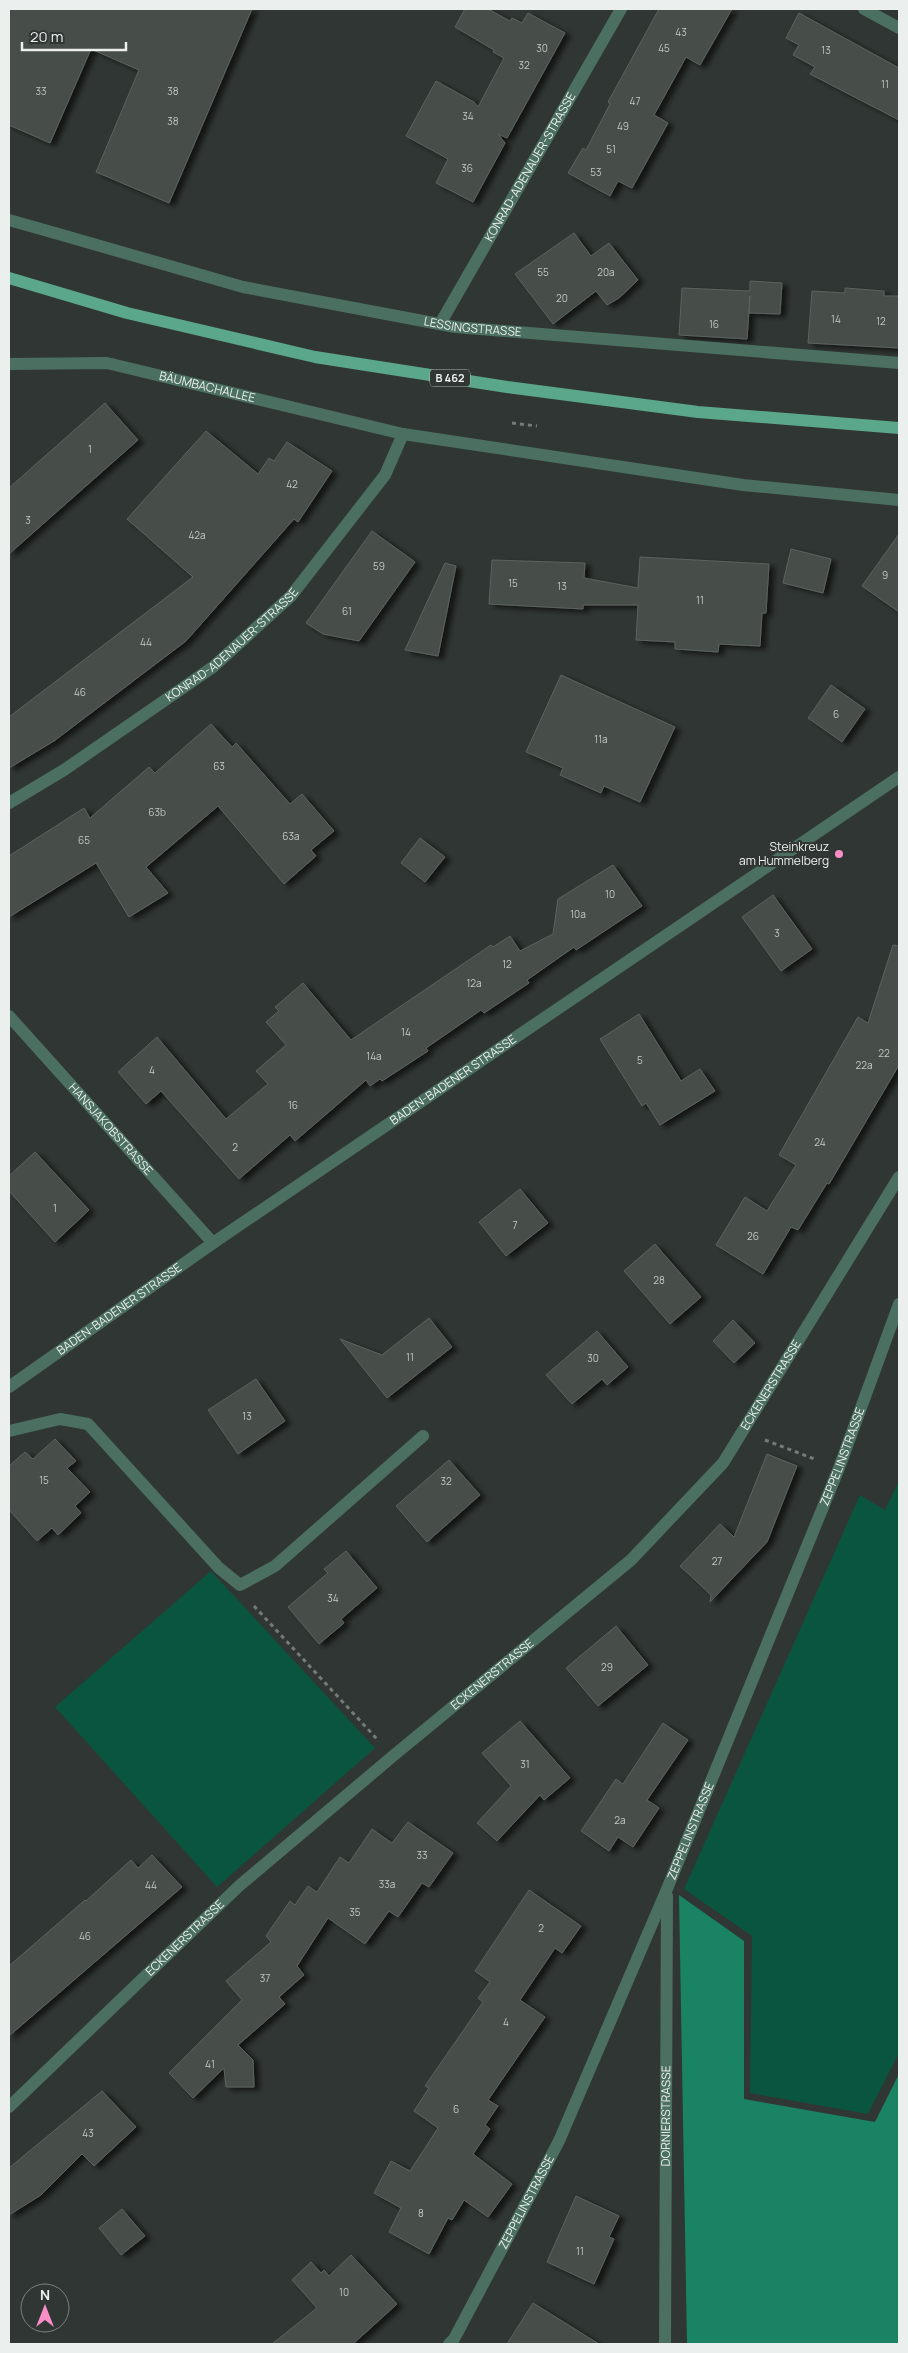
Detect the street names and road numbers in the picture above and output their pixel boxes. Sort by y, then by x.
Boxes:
street label: KONRAD-ADENAUER-STRASSE [480,89,579,244]
street label: LESSINGSTRASSE [422,312,523,340]
street label: BÄUMBACHALLEE [157,367,257,406]
road number: B 462 [430,369,470,386]
street label: KONRAD-ADENAUER-STRASSE [162,584,302,705]
street label: BADEN-BADENER STRASSE [386,1030,520,1128]
street label: HANSJAKOBSTRASSE [65,1079,157,1179]
street label: BADEN-BADENER STRASSE [53,1259,185,1359]
street label: ECKENERSTRASSE [736,1336,805,1433]
street label: ZEPPELINSTRASSE [815,1405,869,1508]
street label: ECKENERSTRASSE [447,1634,537,1713]
street label: ZEPPELINSTRASSE [663,1779,718,1882]
street label: ECKENERSTRASSE [142,1896,228,1979]
street label: DORNIERSTRASSE [657,2065,674,2167]
street label: ZEPPELINSTRASSE [494,2152,558,2252]

